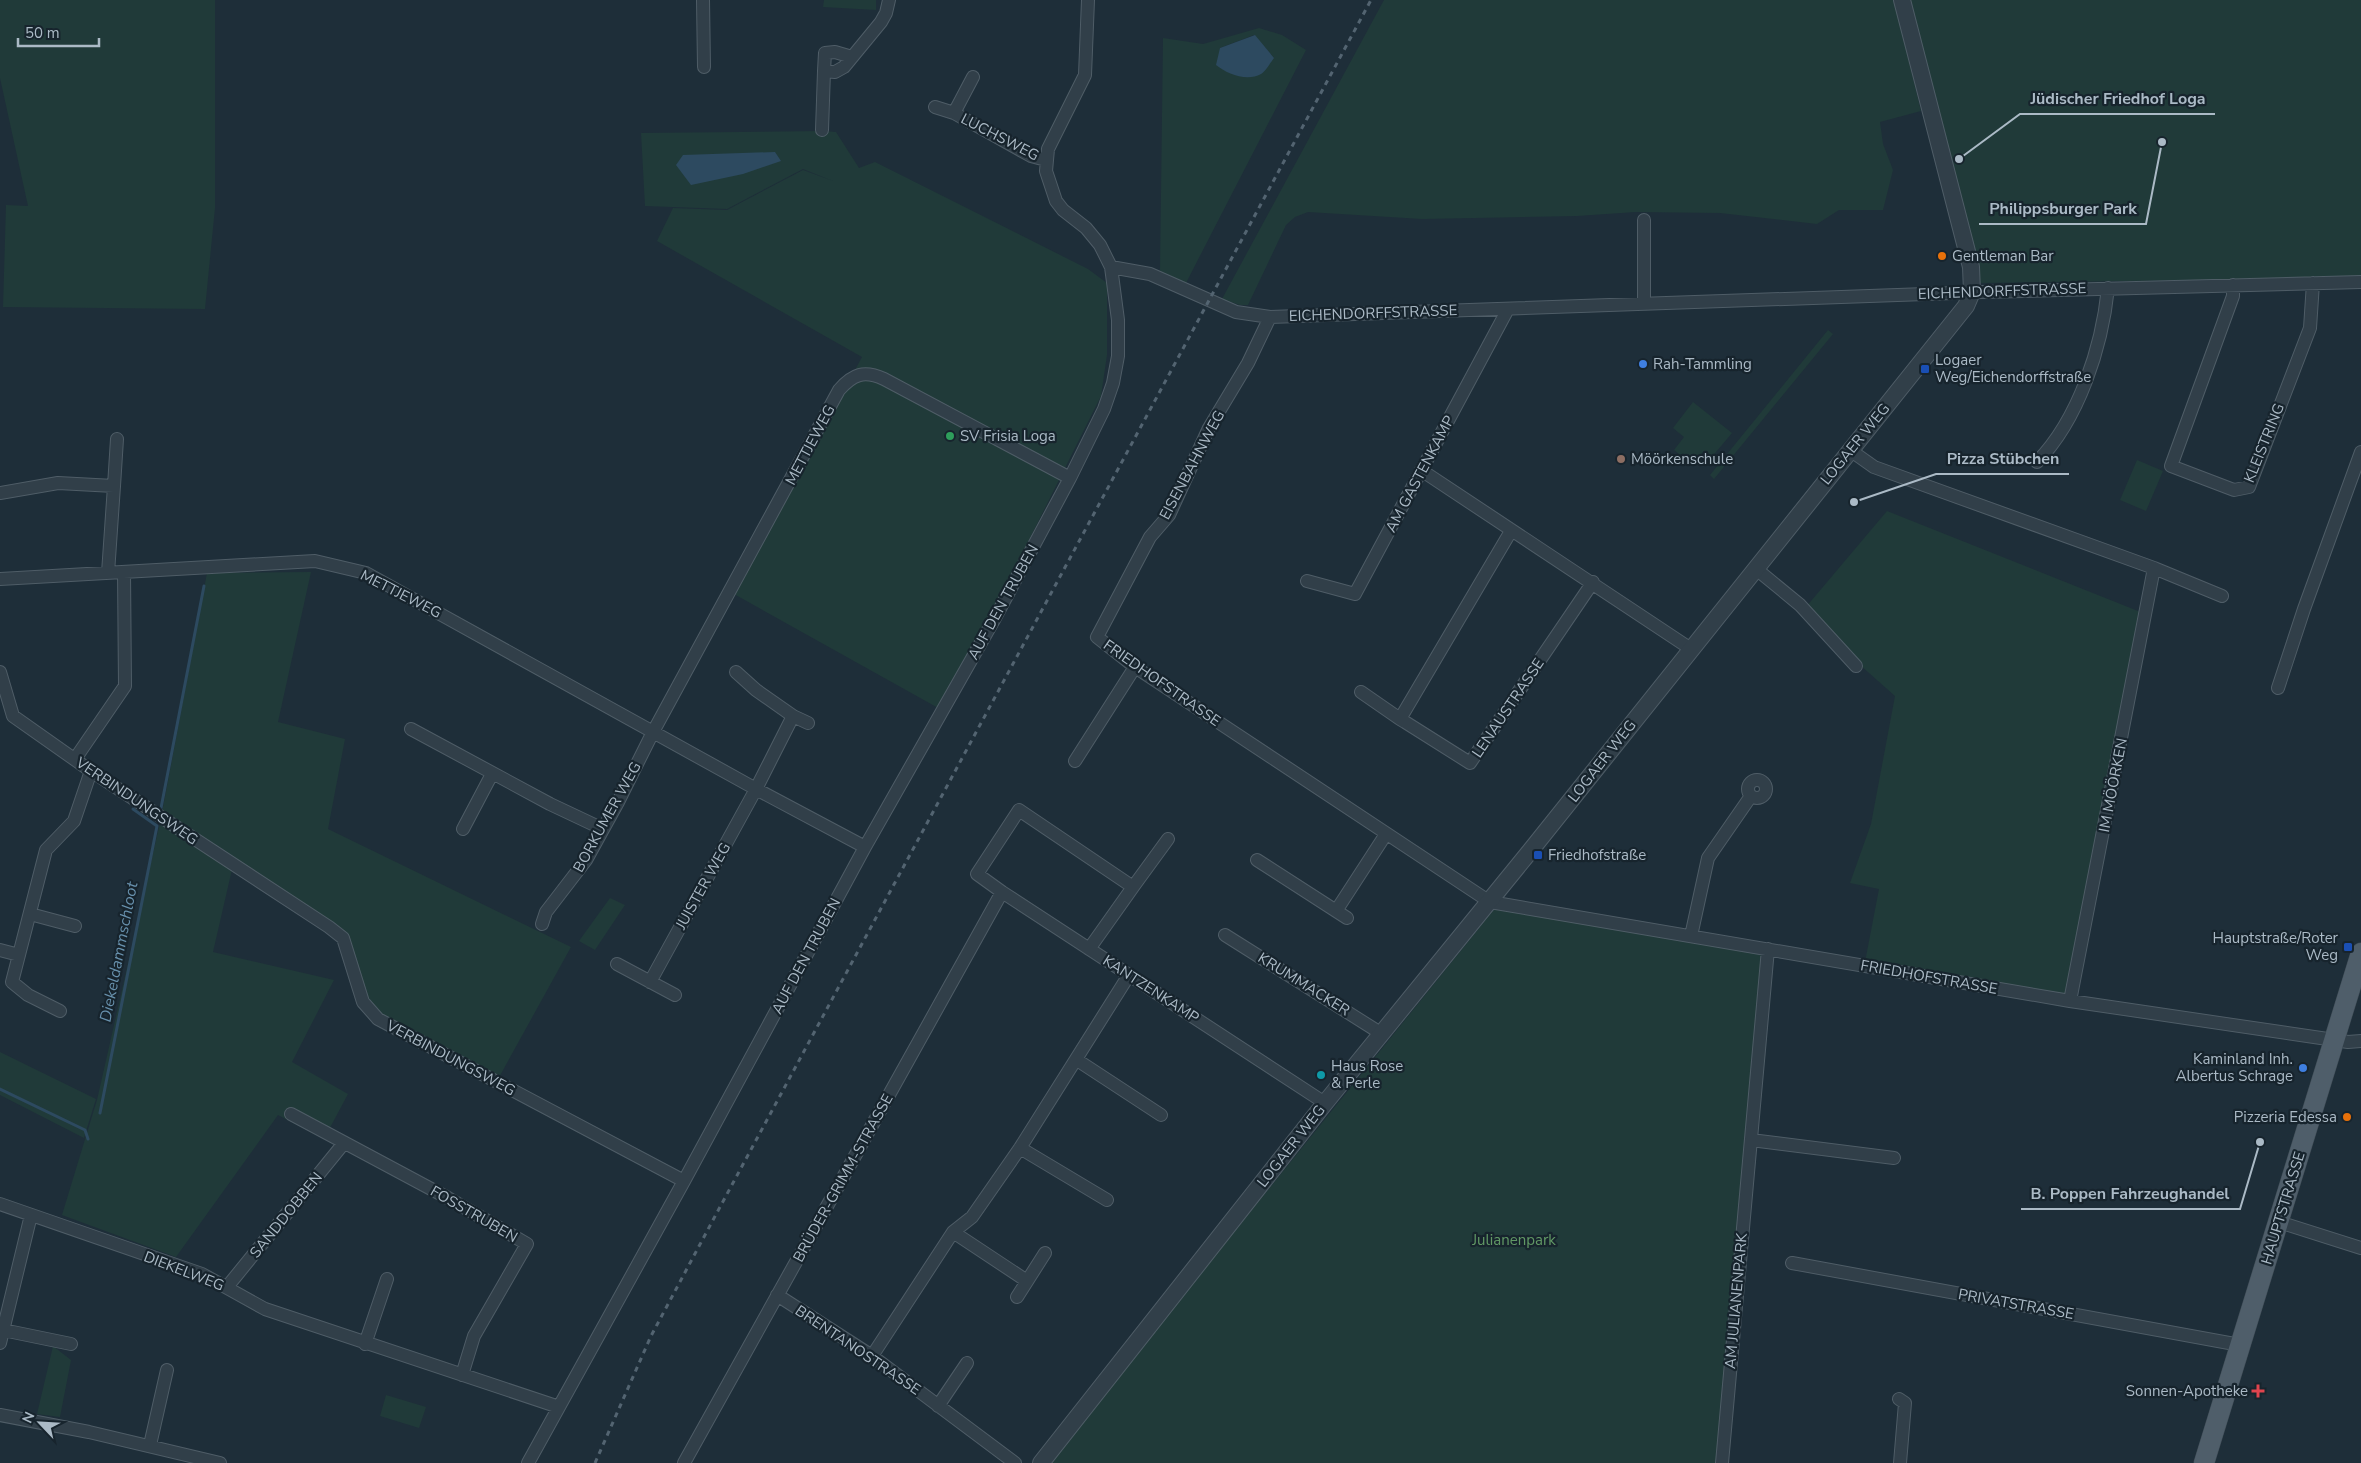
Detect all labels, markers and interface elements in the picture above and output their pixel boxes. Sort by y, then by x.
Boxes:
scale bar [18,15,99,47]
text: 50 m [25,23,60,43]
callout: Jüdischer Friedhof Loga [2020,83,2215,114]
text: Jüdischer Friedhof Loga [2029,88,2206,110]
street label: LUCHSWEG [957,109,1043,165]
callout: Philippsburger Park [1979,193,2146,224]
text: Philippsburger Park [1989,198,2137,220]
place label: Gentleman Bar [1952,246,2054,266]
marker: Gentleman Bar [1936,250,1948,262]
street label: EICHENDORFFSTRASSE [1917,278,2087,304]
street label: EICHENDORFFSTRASSE [1288,300,1458,326]
place label: Logaer Weg/Eichendorffstraße [1935,350,2091,387]
place label: Rah-Tammling [1653,354,1752,374]
marker: Rah-Tammling [1637,358,1649,370]
marker: Logaer Weg/Eichendorffstraße [1919,363,1931,375]
street label: LOGAER WEG [1816,399,1894,489]
street label: KLEISTRING [2239,400,2289,486]
street label: METTJEWEG [780,401,840,489]
street label: EISENBAHNWEG [1155,407,1229,523]
street label: AM GASTENKAMP [1381,412,1459,536]
place label: SV Frisia Loga [960,426,1056,446]
marker: SV Frisia Loga [944,430,956,442]
callout: Pizza Stübchen [1936,443,2069,474]
text: Pizza Stübchen [1947,448,2059,470]
place label: Möörkenschule [1631,449,1733,469]
marker: Möörkenschule [1615,453,1627,465]
street label: AUF DEN TRUBEN [963,541,1043,663]
street label: METTJEWEG [357,565,445,623]
street label: FRIEDHOFSTRASSE [1099,635,1225,731]
street label: LENAUSTRASSE [1467,654,1549,762]
street label: LOGAER WEG [1563,716,1641,806]
street label: IM MÖÖRKEN [2094,736,2132,834]
street label: VERBINDUNGSWEG [71,752,202,849]
street label: BORKUMER WEG [568,758,646,876]
street label: JUISTER WEG [670,839,735,934]
place label: Friedhofstraße [1548,845,1646,865]
marker: Friedhofstraße [1532,849,1544,861]
water label: Diekeldammschloot [95,880,143,1024]
street label: AUF DEN TRUBEN [767,895,845,1017]
place label: Hauptstraße/Roter Weg [2213,928,2339,965]
marker: Hauptstraße/Roter Weg [2342,941,2354,953]
street label: KRUMMACKER [1254,948,1354,1020]
street label: KANTZENKAMP [1099,950,1203,1028]
street label: FRIEDHOFSTRASSE [1859,955,1999,999]
street label: VERBINDUNGSWEG [382,1015,519,1100]
place label: Kaminland Inh. Albertus Schrage [2176,1049,2293,1086]
place label: Haus Rose & Perle [1331,1056,1403,1093]
marker: Kaminland Inh. Albertus Schrage [2297,1062,2309,1074]
marker: Haus Rose & Perle [1315,1069,1327,1081]
street label: BRÜDER-GRIMM-STRASSE [788,1090,898,1266]
street label: LOGAER WEG [1252,1101,1330,1191]
place label: Pizzeria Edessa [2234,1107,2337,1127]
marker: Pizzeria Edessa [2341,1111,2353,1123]
street label: HAUPTSTRASSE [2256,1149,2310,1267]
street label: SANDDOBBEN [245,1168,327,1262]
callout: B. Poppen Fahrzeughandel [2021,1178,2240,1209]
street label: FOSSTRUBEN [427,1181,521,1247]
text: B. Poppen Fahrzeughandel [2031,1183,2229,1205]
park label: Julianenpark [1471,1230,1556,1250]
street label: AM JULIANENPARK [1720,1232,1752,1370]
street label: DIEKELWEG [141,1246,227,1296]
street label: PRIVATSTRASSE [1957,1284,2075,1324]
street label: BRENTANOSTRASSE [791,1301,925,1399]
place label: Sonnen-Apotheke [2126,1381,2248,1401]
marker: Sonnen-Apotheke [2252,1385,2264,1397]
north arrow [15,1398,65,1448]
text: N [18,1409,39,1426]

